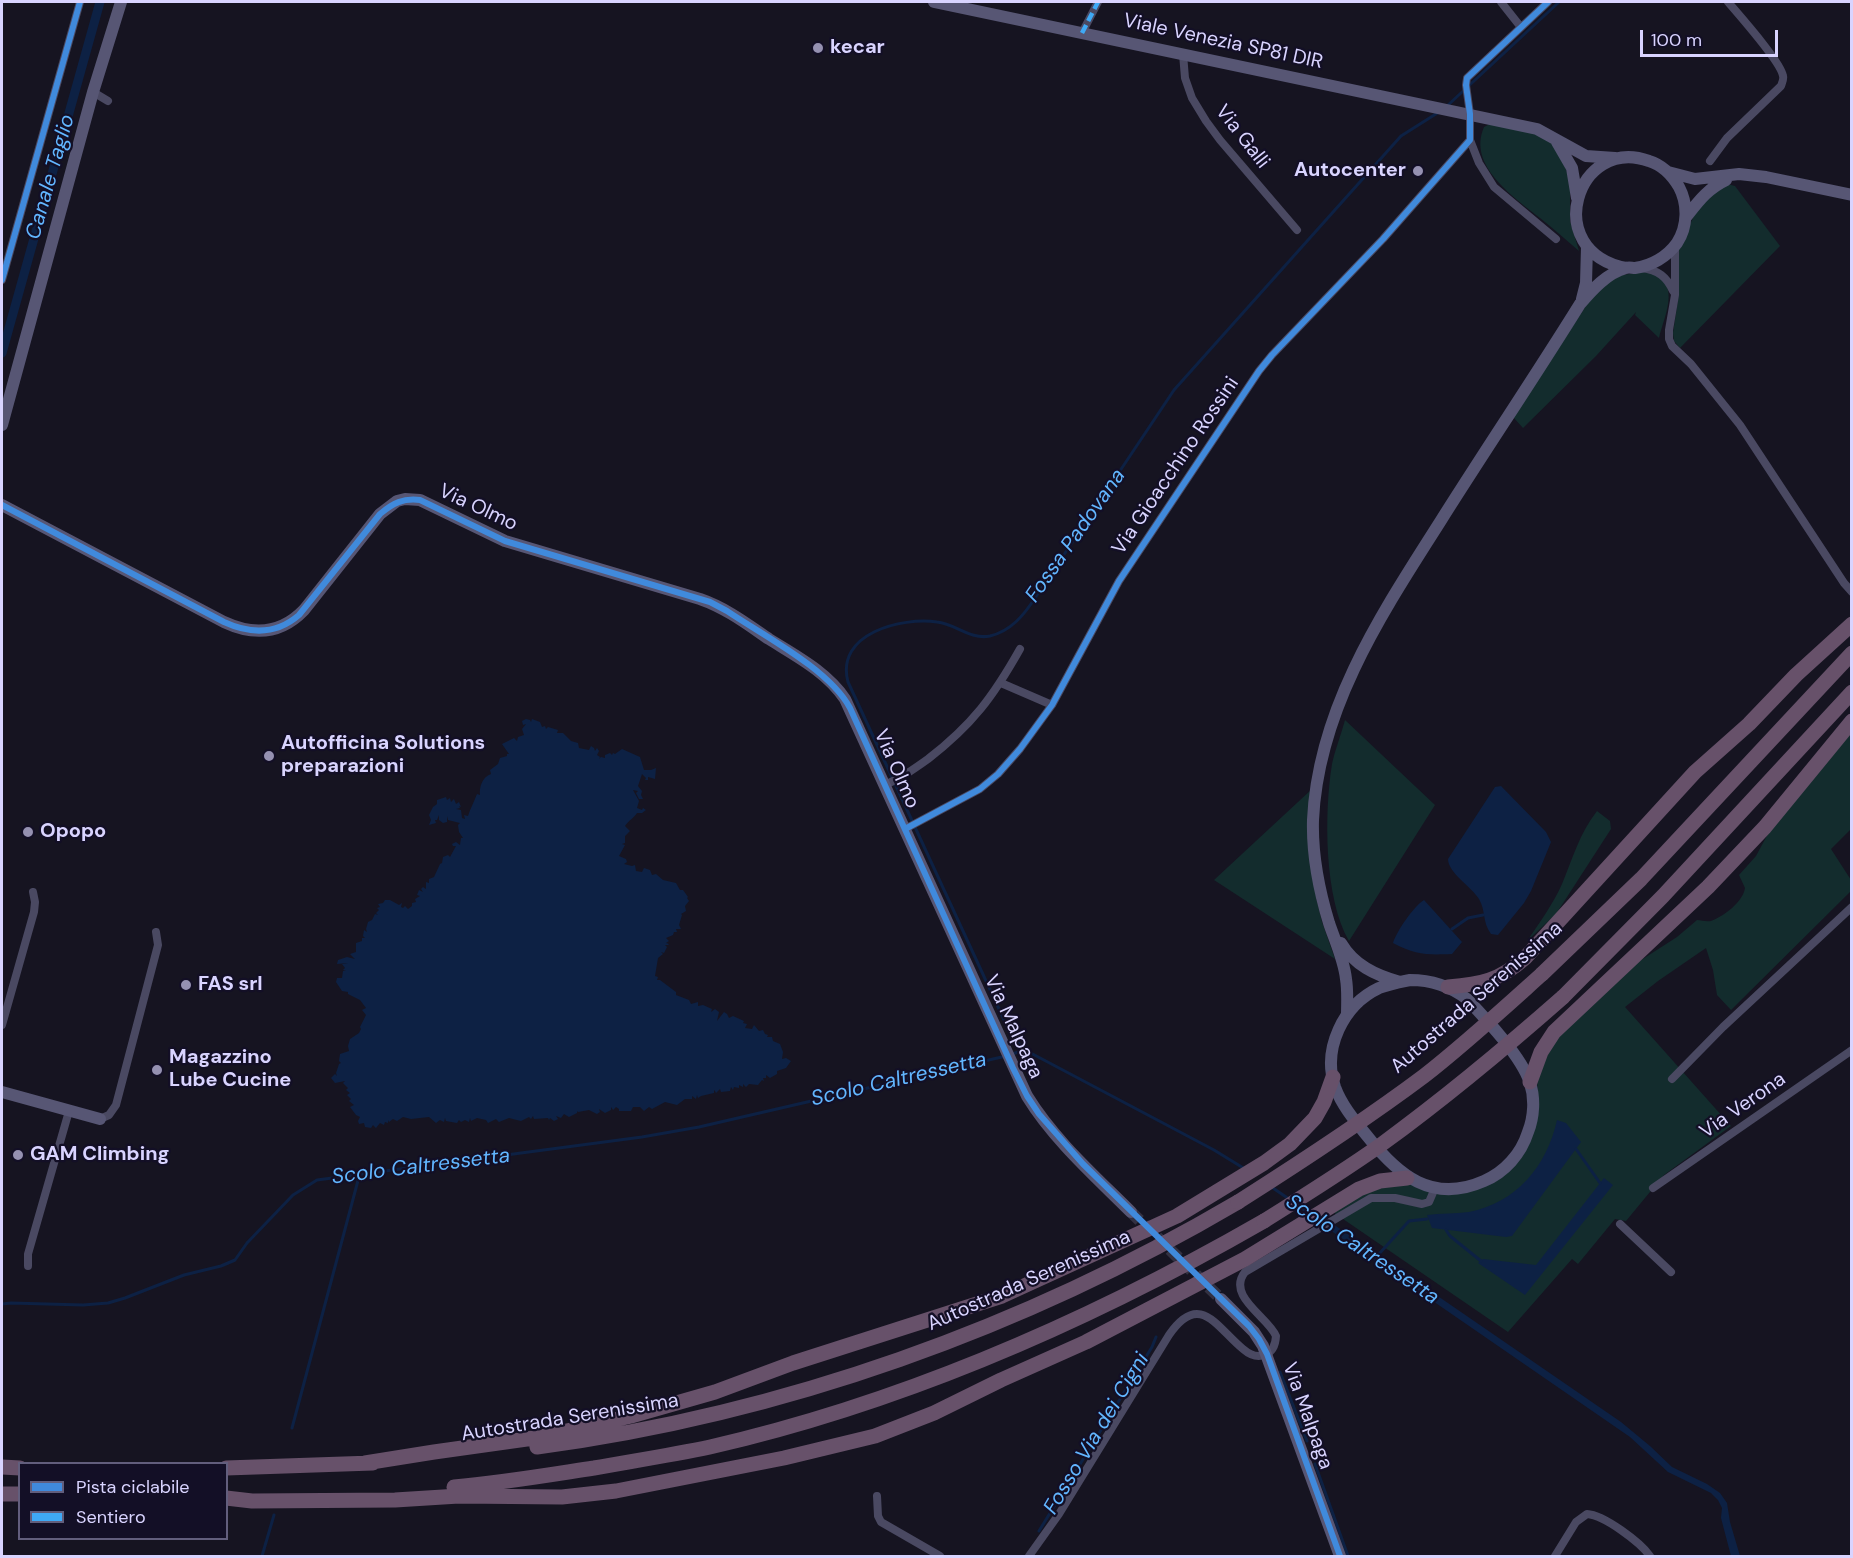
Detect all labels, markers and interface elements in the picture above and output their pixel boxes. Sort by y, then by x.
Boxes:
street label: Viale Venezia SP81 DIR [1121,9,1325,75]
scale bar [1643,18,1781,56]
text: 100 m [1651,28,1702,52]
place label: kecar [830,36,885,60]
marker: kecar [811,41,825,55]
street label: Via Galli [1210,100,1274,174]
water label: Canale Taglio [21,112,81,242]
place label: Autocenter [1294,159,1406,183]
marker: Autocenter [1411,164,1425,178]
street label: Via Gioacchino Rossini [1108,373,1244,559]
water label: Fossa Padovana [1021,464,1131,608]
street label: Via Olmo [435,479,521,537]
street label: Via Olmo [868,726,924,812]
place label: Autofficina Solutions preparazioni [281,732,485,779]
marker: Autofficina Solutions preparazioni [262,749,276,763]
place label: Opopo [40,820,106,844]
marker: Opopo [21,825,35,839]
street label: Autostrada Serenissima [1386,917,1568,1079]
street label: Via Malpaga [978,971,1048,1083]
place label: FAS srl [198,973,263,997]
marker: FAS srl [179,978,193,992]
place label: Magazzino Lube Cucine [169,1046,291,1093]
water label: Scolo Caltressetta [809,1048,989,1112]
marker: Magazzino Lube Cucine [150,1063,164,1077]
street label: Via Verona [1696,1068,1790,1144]
place label: GAM Climbing [30,1143,169,1167]
water label: Scolo Caltressetta [330,1144,512,1190]
marker: GAM Climbing [11,1148,25,1162]
water label: Scolo Caltressetta [1281,1189,1443,1311]
street label: Autostrada Serenissima [924,1225,1134,1337]
water label: Fosso Via dei Cigni [1039,1349,1155,1519]
street label: Via Malpaga [1277,1359,1337,1473]
street label: Autostrada Serenissima [460,1389,680,1447]
legend [18,1462,228,1540]
text: Pista ciclabile [76,1475,190,1499]
text: Sentiero [76,1505,146,1529]

